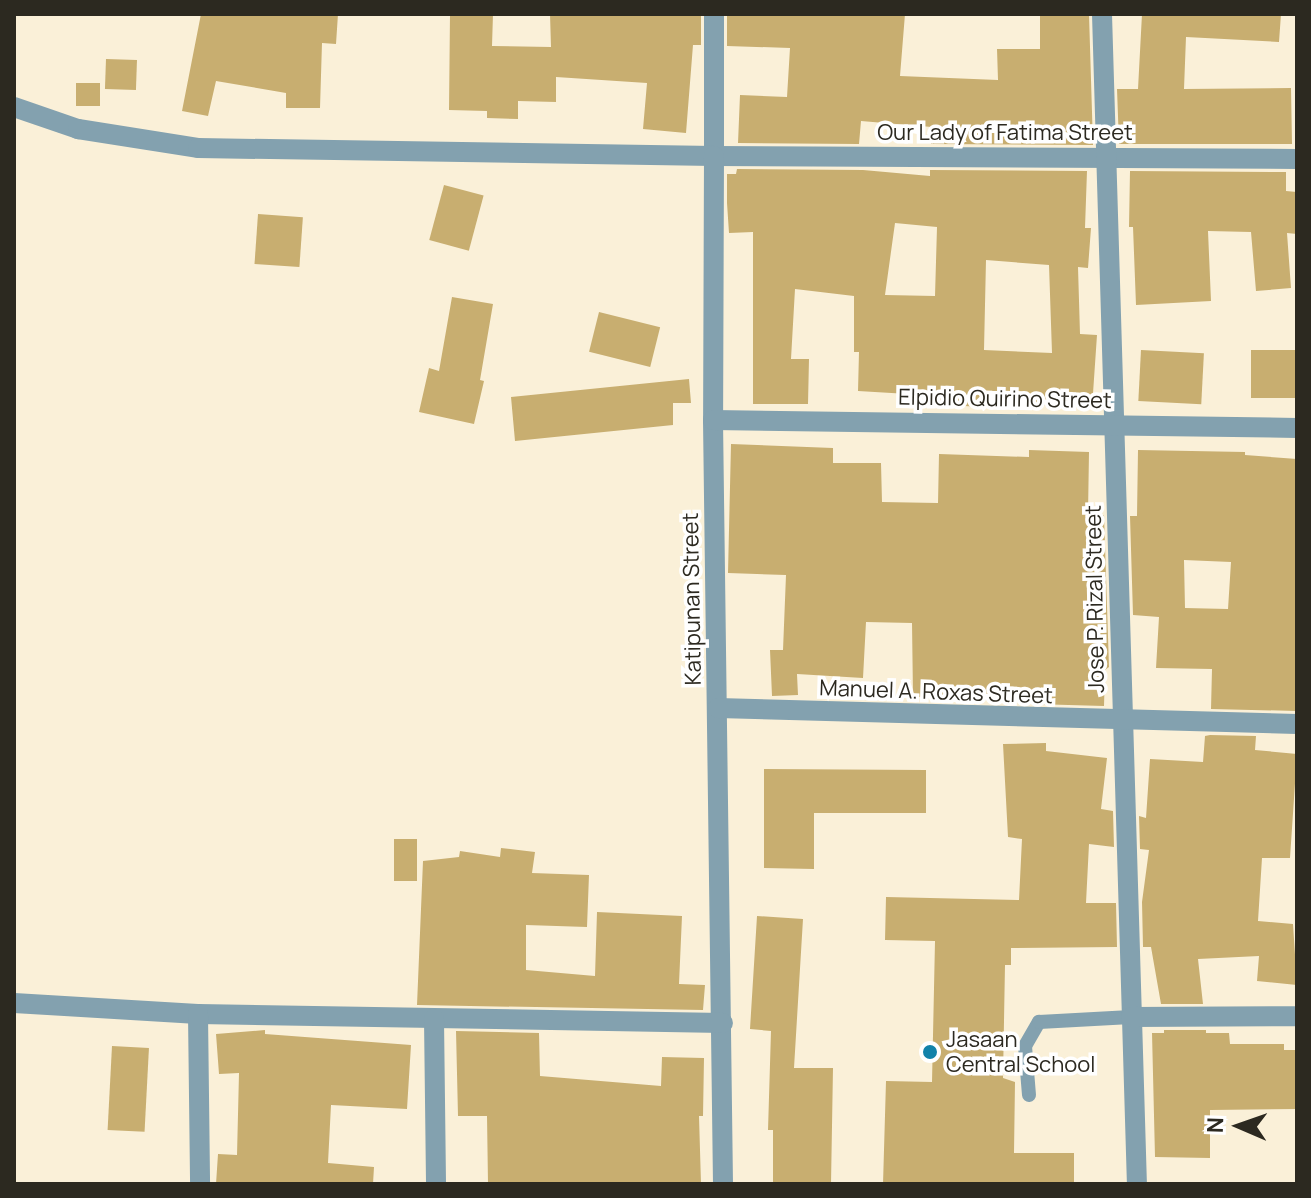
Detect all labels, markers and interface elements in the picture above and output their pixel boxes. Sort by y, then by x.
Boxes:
street label: Our Lady of Fatima Street [877,120,1133,146]
street label: Elpidio Quirino Street [898,384,1112,414]
street label: Jose P. Rizal Street [1080,505,1110,693]
street label: Katipunan Street [677,512,707,686]
street label: Manuel A. Roxas Street [819,675,1053,709]
place label: Jasaan Central School [946,1026,1095,1078]
marker: Jasaan Central School [921,1043,939,1061]
north arrow [1199,1086,1279,1166]
text: N [1200,1117,1230,1134]

